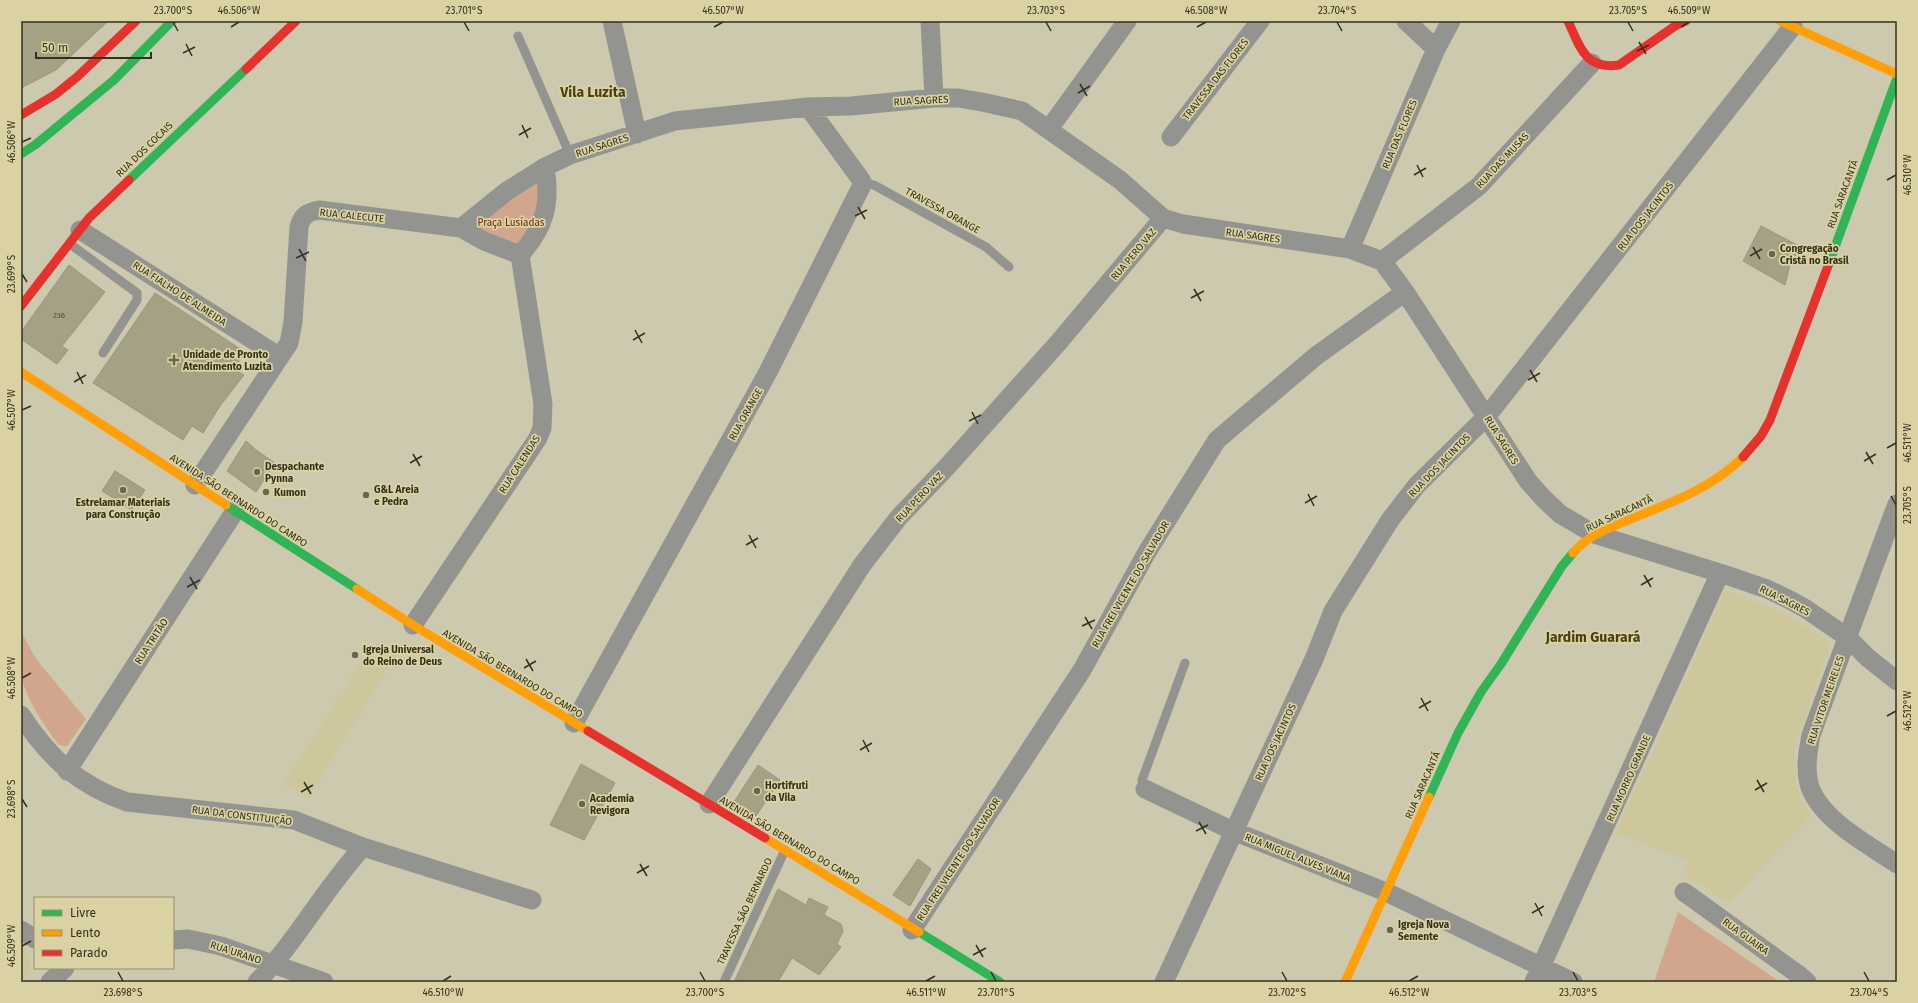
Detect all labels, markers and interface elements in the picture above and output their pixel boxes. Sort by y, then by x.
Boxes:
text: 23.700°S [154,5,193,17]
text: 46.506°W [218,5,261,17]
text: 23.701°S [446,5,483,17]
text: 46.507°W [702,5,745,17]
text: 23.703°S [1027,5,1065,17]
text: 46.508°W [1185,5,1228,17]
text: 23.704°S [1318,5,1357,17]
text: 23.705°S [1609,5,1647,17]
text: 46.509°W [1668,5,1711,17]
scale bar [36,34,151,60]
street label: TRAVESSA DAS FLORES [1180,36,1252,123]
text: 50 m [42,41,68,55]
district label: Vila Luzita [559,84,626,101]
street label: RUA SAGRES [893,94,949,108]
street label: RUA DAS FLORES [1380,97,1420,171]
street label: RUA DOS COCAIS [114,119,176,180]
text: 46.506°W [6,120,18,163]
street label: RUA DAS MUSAS [1474,130,1532,191]
street label: RUA SAGRES [574,132,631,160]
text: 46.510°W [1902,154,1914,196]
street label: RUA SARACANTÃ [1824,158,1861,230]
street label: RUA DOS JACINTOS [1615,180,1677,253]
street label: TRAVESSA ORANGE [903,185,982,236]
street label: RUA CALECUTE [319,207,385,225]
park label: Praça Lusíadas [478,216,545,229]
street label: RUA PERO VAZ [1109,226,1159,283]
street label: RUA SAGRES [1225,226,1281,246]
place label: Congregação Cristã no Brasil [1780,243,1849,267]
marker: Congregação Cristã no Brasil [1767,249,1777,259]
text: 23.699°S [6,254,18,293]
street label: RUA FIALHO DE ALMEIDA [130,259,229,329]
house number: 236 [53,311,65,320]
place label: Unidade de Pronto Atendimento Luzita [182,349,272,373]
marker: Unidade de Pronto Atendimento Luzita [168,354,180,366]
street label: RUA ORANGE [727,386,765,443]
text: 46.507°W [6,388,18,431]
street label: RUA SAGRES [1481,414,1521,467]
text: 46.511°W [1902,422,1914,463]
street label: RUA DOS JACINTOS [1406,431,1473,500]
street label: RUA CALENDAS [497,433,543,496]
street label: AVENIDA SÃO BERNARDO DO CAMPO [167,451,310,550]
place label: Despachante Pynna [265,461,325,485]
marker: Despachante Pynna [252,467,262,477]
street label: RUA PERO VAZ [894,470,946,525]
place label: G&L Areia e Pedra [374,484,419,508]
marker: Estrelamar Materiais para Construção [118,485,128,495]
text: 23.705°S [1902,486,1914,524]
marker: Kumon [261,487,271,497]
place label: Kumon [274,487,306,499]
marker: G&L Areia e Pedra [361,490,371,500]
street label: RUA SARACANTÃ [1584,492,1655,535]
place label: Estrelamar Materiais para Construção [76,497,170,521]
street label: RUA FREI VICENTE DO SALVADOR [1090,519,1172,650]
street label: RUA SAGRES [1757,583,1812,619]
street label: RUA TRITÃO [132,616,171,667]
street label: AVENIDA SÃO BERNARDO DO CAMPO [440,626,585,721]
district label: Jardim Guarará [1544,629,1641,646]
place label: Igreja Universal do Reino de Deus [363,644,442,668]
marker: Igreja Universal do Reino de Deus [350,650,360,660]
street label: RUA VITOR MEIRELES [1805,654,1847,746]
text: 46.508°W [6,656,18,699]
text: 46.512°W [1902,690,1914,731]
street label: RUA DOS JACINTOS [1253,702,1299,783]
street label: RUA MORRO GRANDE [1604,733,1653,824]
street label: RUA SARACANTÃ [1402,749,1443,821]
text: 23.698°S [6,779,18,818]
place label: Hortifruti da Vila [765,780,808,804]
marker: Hortifruti da Vila [752,786,762,796]
place label: Academia Revigora [589,793,635,817]
street label: AVENIDA SÃO BERNARDO DO CAMPO [717,793,862,888]
street label: RUA FREI VICENTE DO SALVADOR [915,796,1003,923]
marker: Academia Revigora [577,799,587,809]
street label: RUA DA CONSTITUIÇÃO [191,803,293,828]
street label: RUA MIGUEL ALVES VIANA [1243,831,1353,885]
street label: TRAVESSA SÃO BERNARDO [714,855,775,967]
legend [34,897,174,969]
text: Livre [70,906,96,920]
street label: RUA GUAIRA [1720,916,1771,958]
place label: Igreja Nova Semente [1398,919,1450,943]
text: 46.509°W [6,924,18,967]
marker: Igreja Nova Semente [1385,925,1395,935]
text: Lento [70,926,100,940]
street label: RUA URANO [209,939,263,967]
text: Parado [70,946,108,960]
text: 23.698°S [104,987,143,999]
text: 46.510°W [422,987,464,999]
text: 23.700°S [686,987,725,999]
text: 46.511°W [906,987,947,999]
text: 23.701°S [978,987,1015,999]
text: 23.702°S [1268,987,1306,999]
text: 46.512°W [1389,987,1430,999]
text: 23.703°S [1559,987,1597,999]
text: 23.704°S [1850,987,1889,999]

